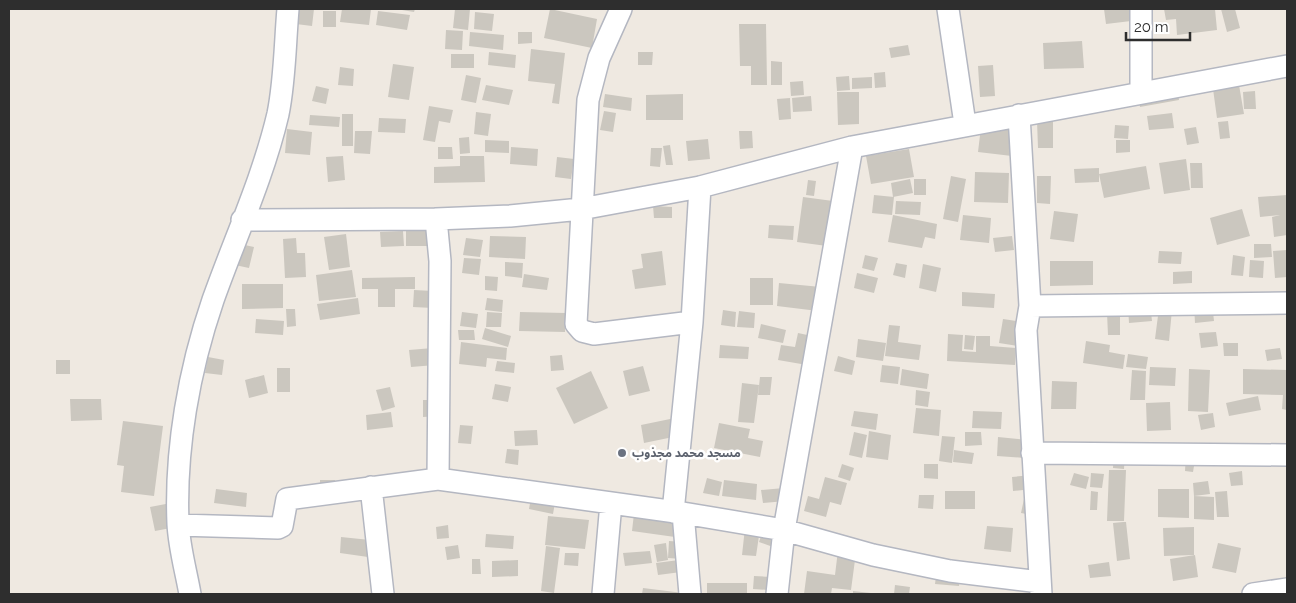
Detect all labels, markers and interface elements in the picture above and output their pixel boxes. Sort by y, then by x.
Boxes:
scale bar [1126,10,1190,42]
text: 20 m [1134,18,1169,36]
place label: مسجد محمد مجذوب [632,446,741,460]
marker: مسجد محمد مجذوب [616,447,628,459]

